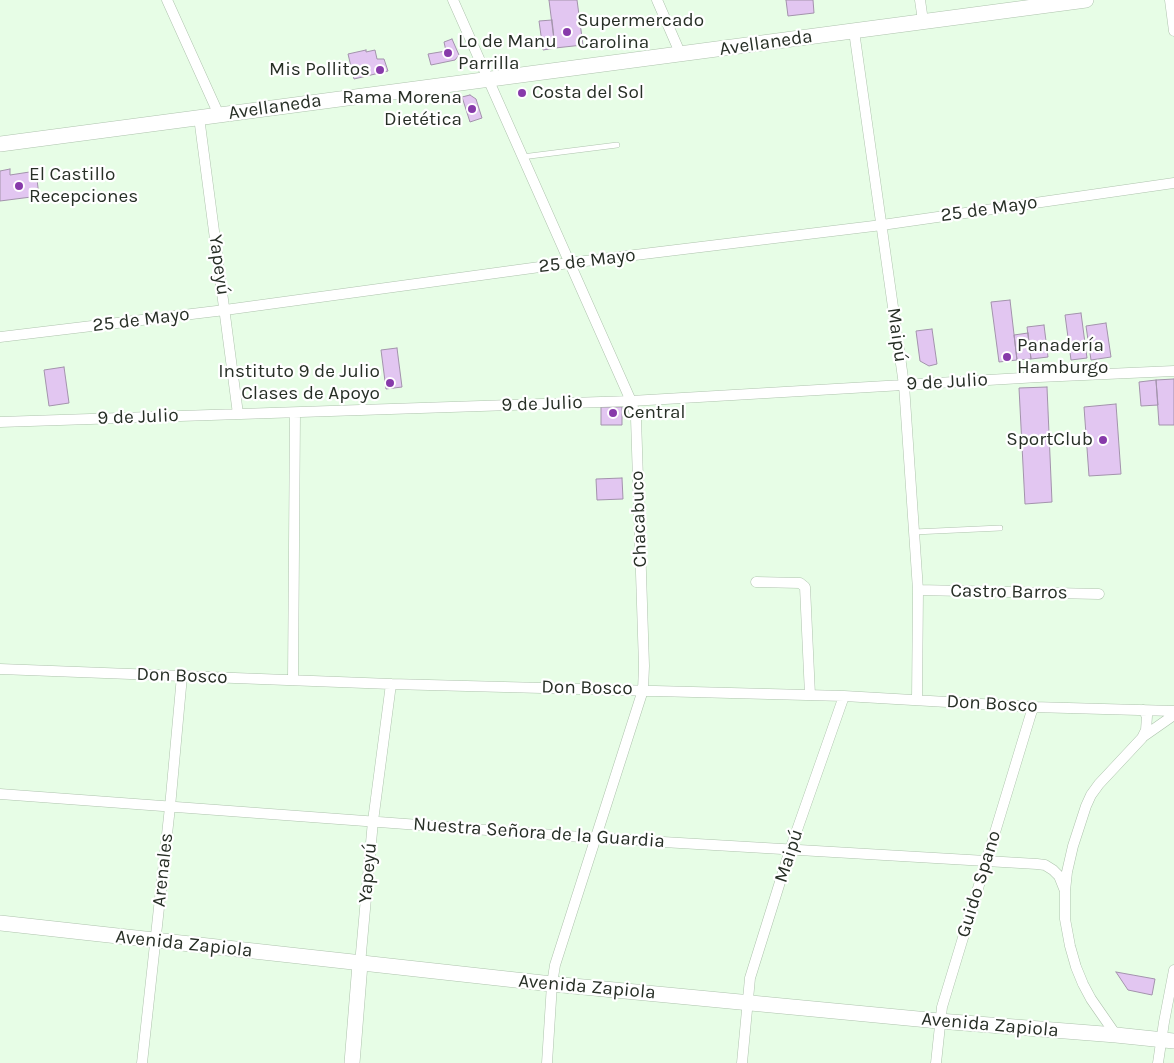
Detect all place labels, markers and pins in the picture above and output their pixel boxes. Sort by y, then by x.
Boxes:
place label: Supermercado Carolina [577,10,704,54]
marker: Supermercado Carolina [561,26,573,38]
place label: Lo de Manu Parrilla [458,31,557,75]
marker: Lo de Manu Parrilla [442,47,454,59]
place label: Mis Pollitos [269,59,370,81]
marker: Mis Pollitos [374,64,386,76]
place label: Costa del Sol [532,82,644,104]
place label: Rama Morena Dietética [342,87,462,131]
marker: Costa del Sol [516,87,528,99]
marker: Rama Morena Dietética [466,103,478,115]
place label: El Castillo Recepciones [29,164,138,208]
marker: El Castillo Recepciones [13,180,25,192]
place label: Panadería Hamburgo [1017,335,1108,379]
marker: Panadería Hamburgo [1001,351,1013,363]
place label: Instituto 9 de Julio Clases de Apoyo [218,361,380,405]
marker: Instituto 9 de Julio Clases de Apoyo [384,377,396,389]
place label: Central [623,402,686,424]
marker: Central [607,407,619,419]
place label: SportClub [1006,429,1093,451]
marker: SportClub [1097,434,1109,446]

